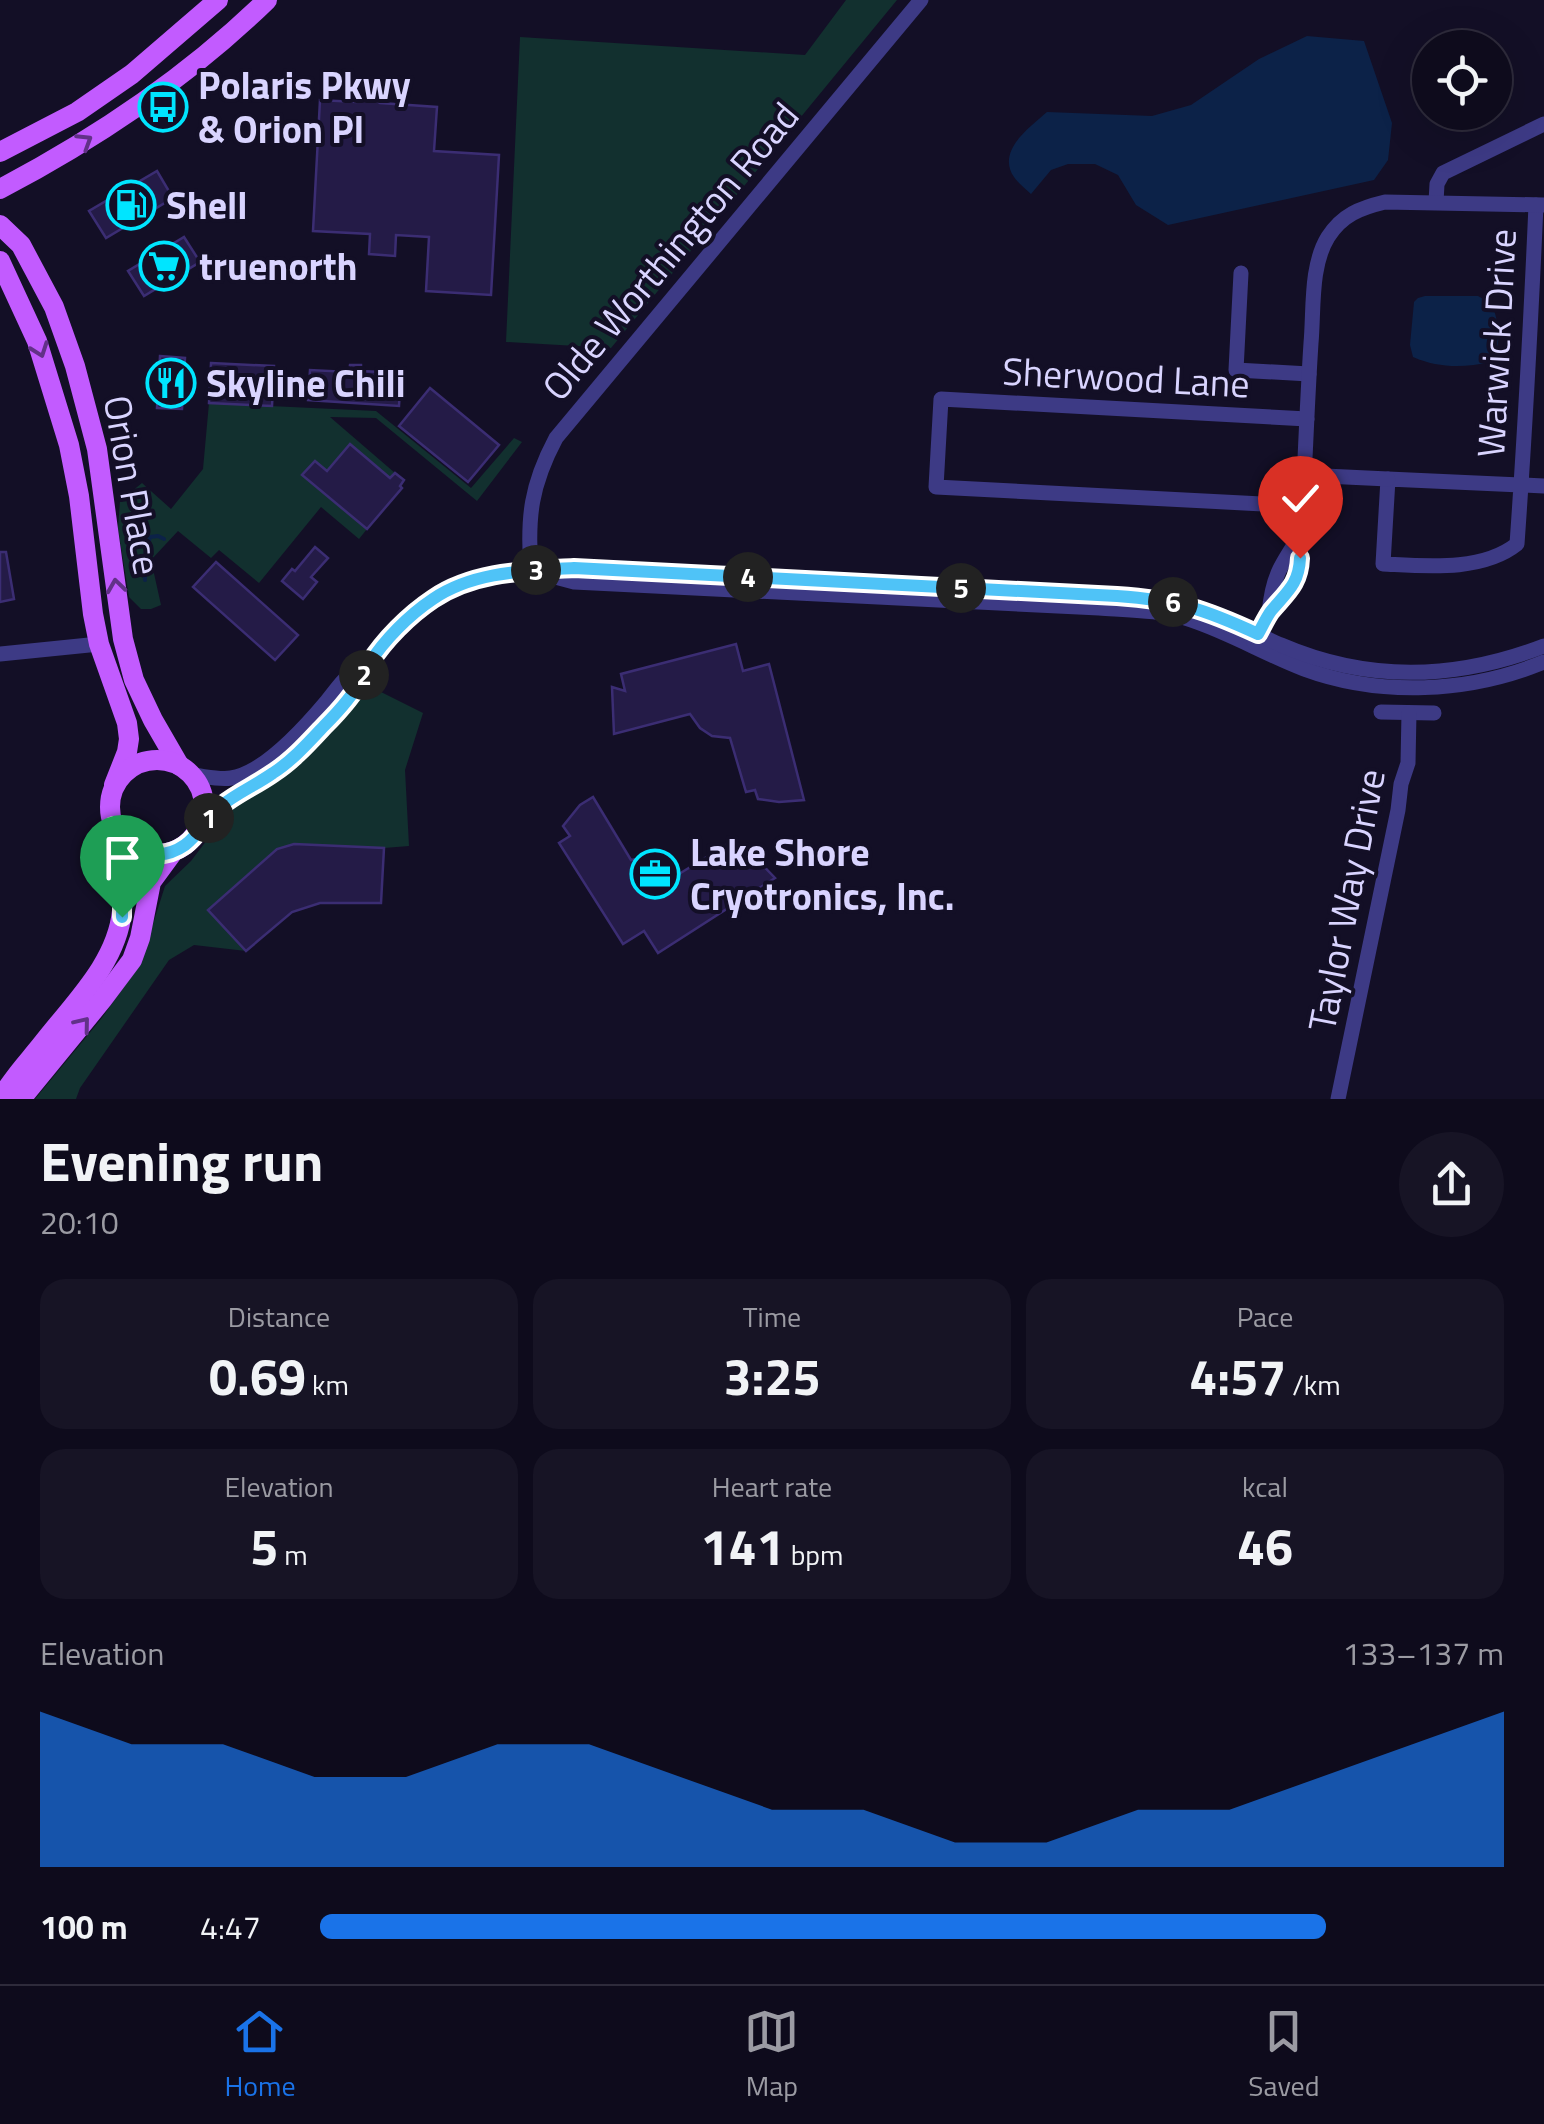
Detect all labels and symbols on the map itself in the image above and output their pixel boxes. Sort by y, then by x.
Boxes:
place label: Polaris Pkwy & Orion Pl [198,56,411,158]
bus stop icon: Polaris Pkwy & Orion Pl [137,81,189,133]
street label: Olde Worthington Road [528,89,812,413]
one-way arrow [74,134,92,153]
place label: Shell [166,176,248,234]
fuel station icon: Shell [105,179,157,231]
street label: Warwick Drive [1461,227,1531,459]
place label: truenorth [199,237,358,295]
supermarket icon: truenorth [138,240,190,292]
one-way arrow [28,341,48,358]
street label: Sherwood Lane [1001,342,1251,412]
place label: Skyline Chili [206,354,406,412]
restaurant icon: Skyline Chili [145,357,197,409]
street label: Orion Place [89,391,177,579]
pin [1258,456,1343,559]
pin: 3 [511,545,561,595]
pin: 4 [723,552,773,602]
pin: 5 [936,563,986,613]
pin: 6 [1148,577,1198,627]
one-way arrow [106,578,127,594]
pin: 2 [339,650,389,700]
street label: Taylor Way Drive [1292,764,1400,1036]
pin: 1 [184,793,234,843]
pin [80,815,165,918]
place label: Lake Shore Cryotronics, Inc. [690,823,954,925]
office icon: Lake Shore Cryotronics, Inc. [629,848,681,900]
one-way arrow [71,1017,89,1035]

